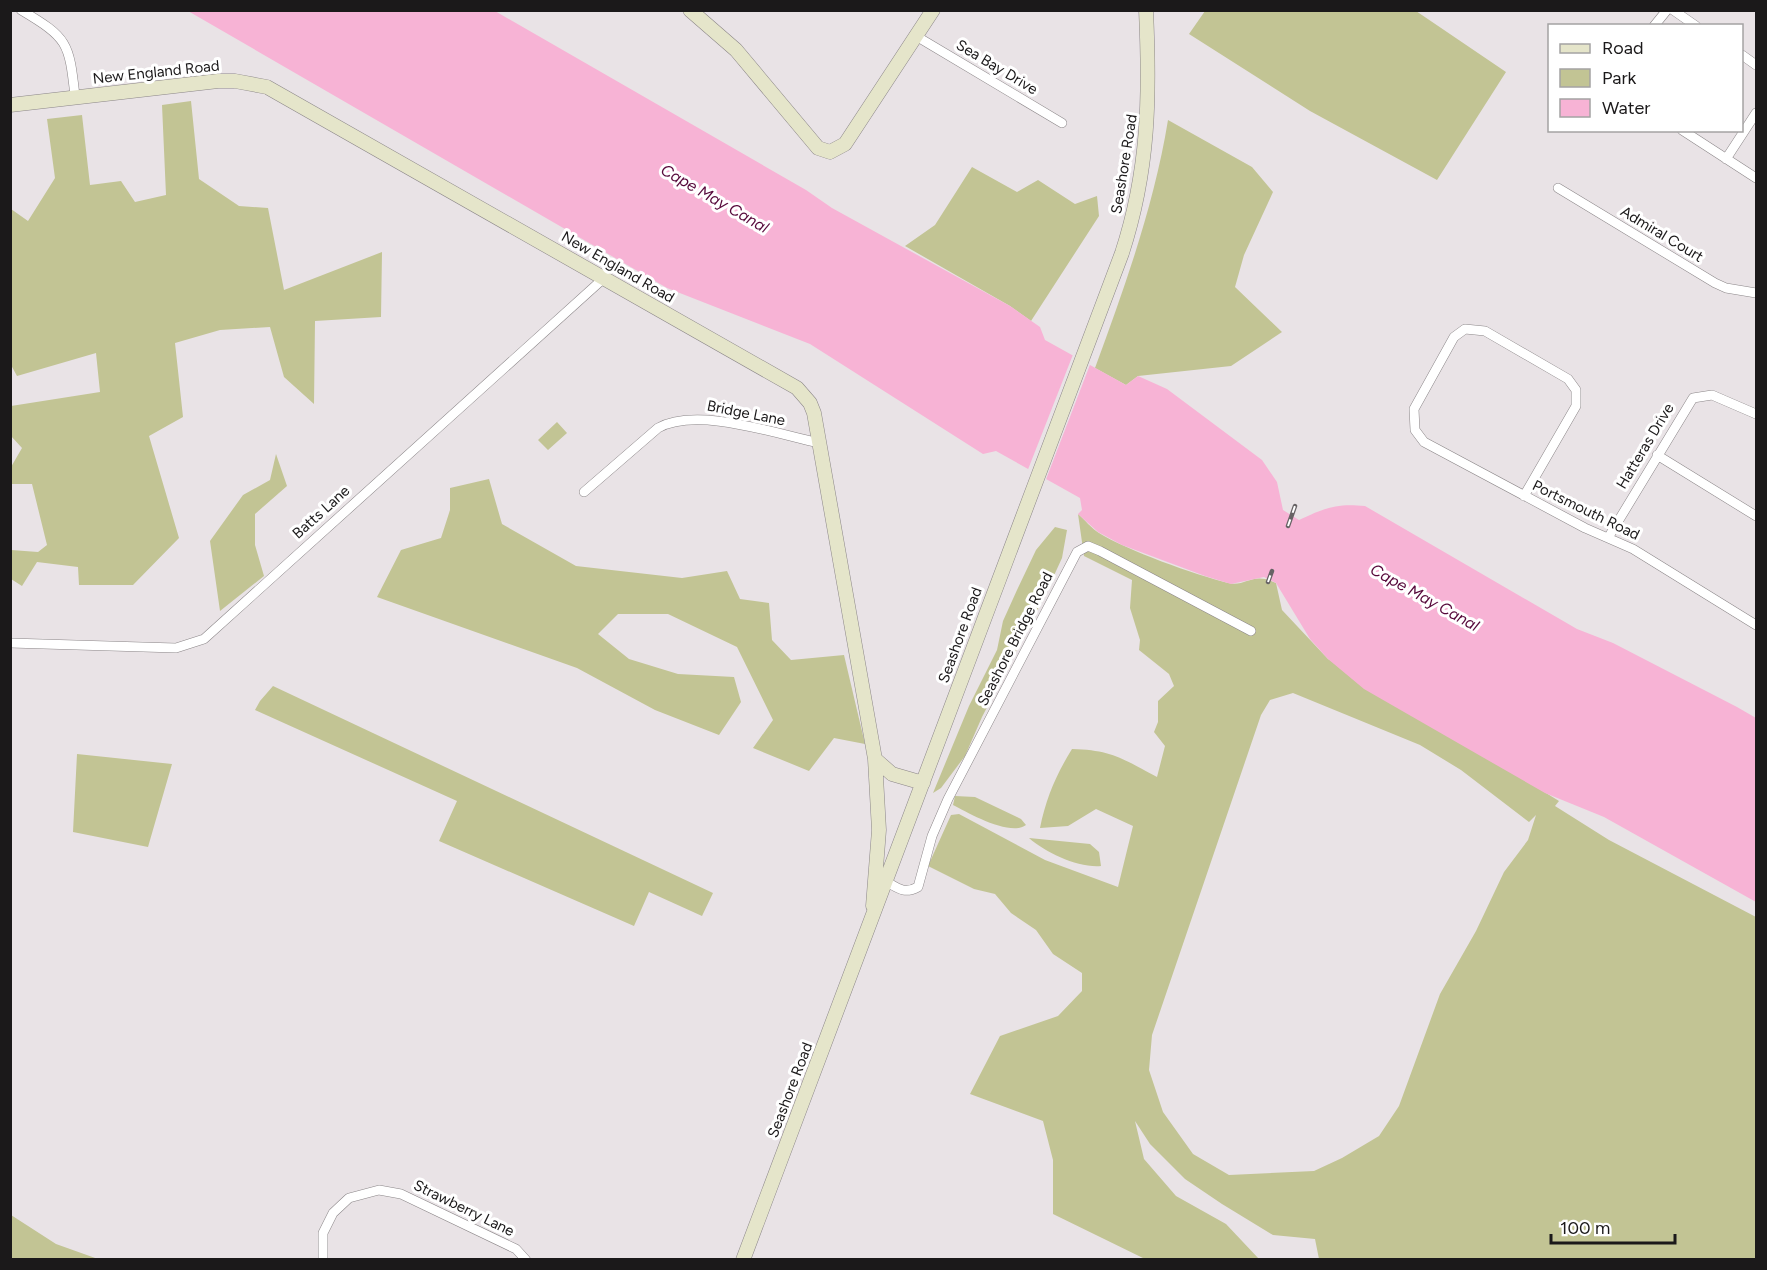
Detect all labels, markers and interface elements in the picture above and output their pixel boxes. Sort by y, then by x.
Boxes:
legend [1548,24,1743,132]
street label: Sea Bay Drive [953,36,1041,98]
text: Road [1602,37,1643,59]
street label: New England Road [92,56,220,88]
text: Park [1602,67,1637,89]
text: Water [1602,97,1650,119]
street label: Seashore Road [1107,113,1141,215]
water label: Cape May Canal [658,160,772,237]
street label: Admiral Court [1617,202,1707,266]
street label: New England Road [558,227,678,307]
street label: Bridge Lane [705,397,787,429]
street label: Hatteras Drive [1612,400,1678,492]
street label: Portsmouth Road [1529,476,1643,544]
street label: Batts Lane [289,482,353,542]
water label: Cape May Canal [1367,560,1483,635]
street label: Seashore Bridge Road [973,569,1057,709]
street label: Seashore Road [934,585,986,685]
street label: Seashore Road [764,1040,816,1140]
street label: Strawberry Lane [411,1176,517,1240]
scale bar [1551,1207,1676,1245]
text: 100 m [1560,1217,1610,1239]

